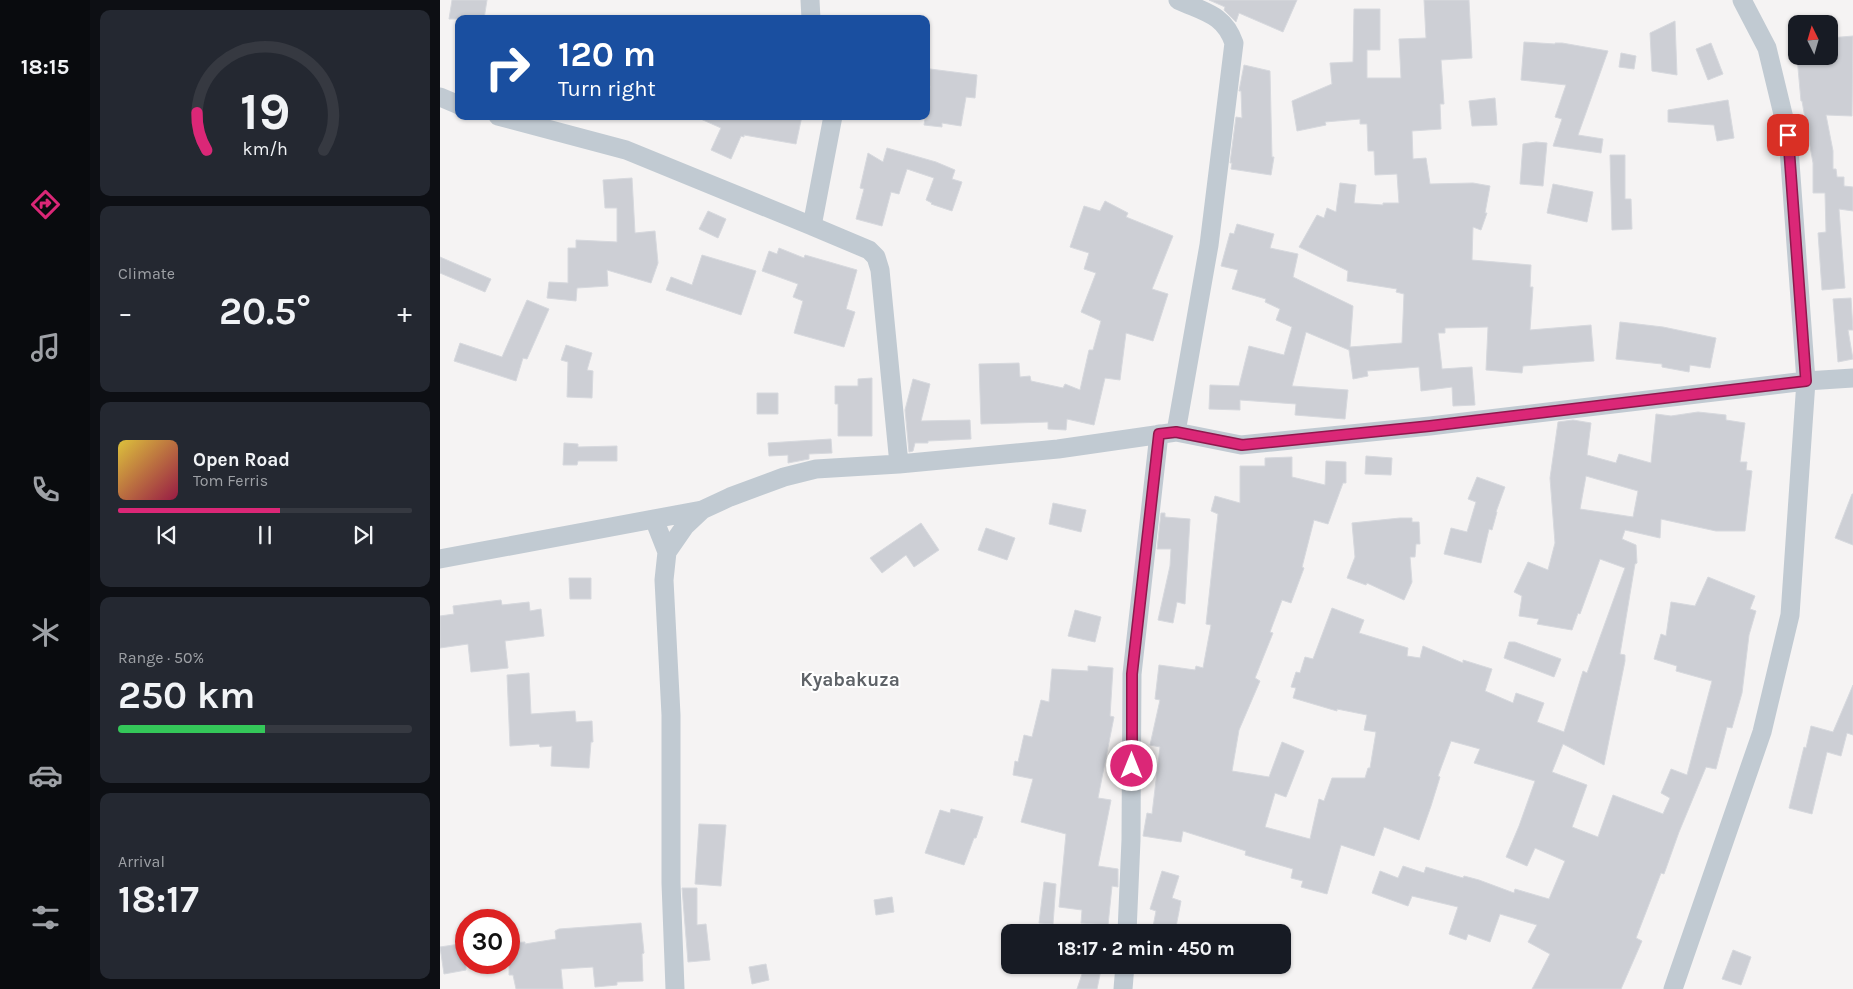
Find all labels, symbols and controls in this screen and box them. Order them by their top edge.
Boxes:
north arrow [1788,15,1838,65]
map controls [1788,15,1838,65]
text: 120 m [558,34,656,75]
icon: right [475,35,540,100]
text: 18:15 [21,54,69,80]
text: Turn right [558,76,656,102]
text: 19 [240,81,290,142]
pin [1767,114,1809,156]
icon: arrive [1774,121,1802,149]
text: km/h [242,139,288,160]
icon: directions [28,187,63,222]
text: Climate [118,264,175,283]
text: 20.5° [219,289,311,334]
text: − [118,296,133,329]
text: + [397,296,412,329]
icon: music [28,330,63,365]
text: Open Road [193,449,290,471]
text: Tom Ferris [193,471,268,490]
icon: phone [28,472,63,507]
icon: previous [153,521,181,549]
icon: pause [251,521,279,549]
icon: next [349,521,377,549]
icon: climate [28,615,63,650]
text: Range · 50% [118,648,204,667]
district label: Kyabakuza [800,669,900,691]
text: 250 km [118,673,255,718]
position arrow [1105,739,1157,791]
icon: car [28,758,63,793]
text: Arrival [118,852,165,871]
text: 18:17 [118,877,199,922]
icon: filters [28,900,63,935]
speed limit sign: 30 [455,909,520,974]
text: 18:17 · 2 min · 450 m [1057,938,1235,960]

